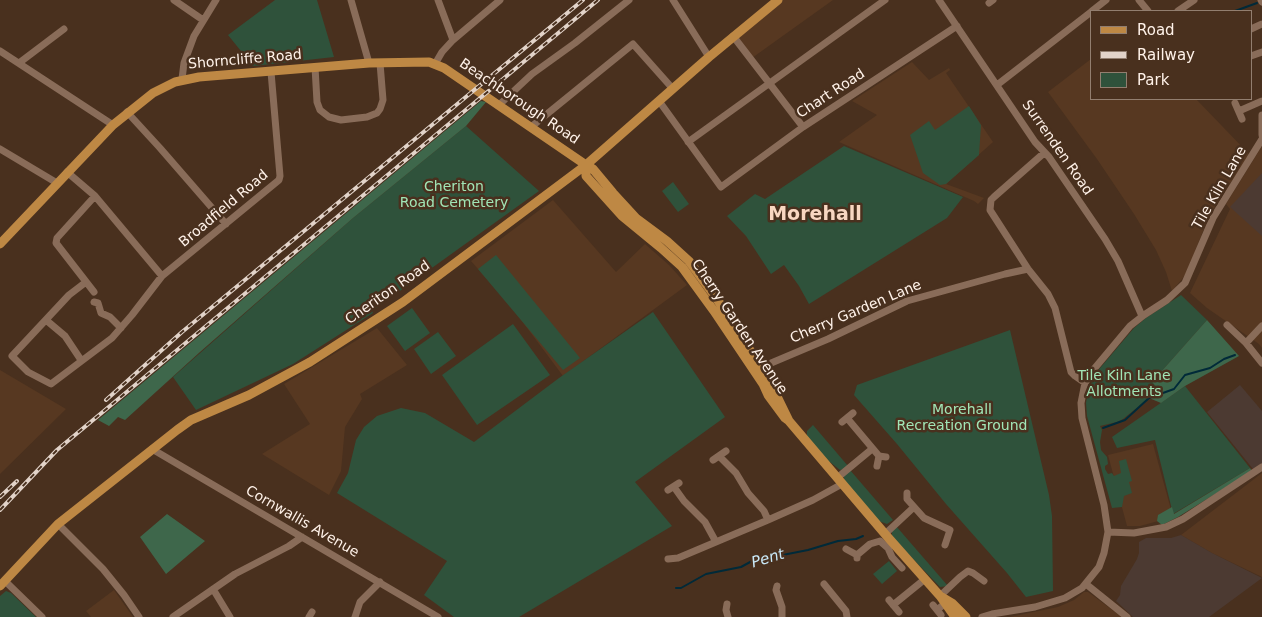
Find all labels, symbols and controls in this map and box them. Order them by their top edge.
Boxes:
legend [1090,10,1252,100]
text: Road [1137,21,1175,39]
text: Railway [1137,46,1195,64]
street label: Shorncliffe Road [187,47,303,73]
street label: Beachborough Road [456,56,582,148]
street label: Chart Road [794,66,868,122]
text: Park [1137,71,1169,89]
street label: Surrenden Road [1018,97,1096,199]
street label: Tile Kiln Lane [1189,143,1251,233]
street label: Broadfield Road [176,167,272,251]
park label: Cheriton Road Cemetery [400,179,508,212]
district label: Morehall [768,204,862,226]
street label: Cherry Garden Avenue [688,256,790,398]
street label: Cheriton Road [342,258,434,328]
street label: Cherry Garden Lane [788,277,924,347]
park label: Tile Kiln Lane Allotments [1077,368,1171,401]
park label: Morehall Recreation Ground [897,402,1027,434]
street label: Cornwallis Avenue [242,483,362,561]
water label: Pent [749,546,787,572]

